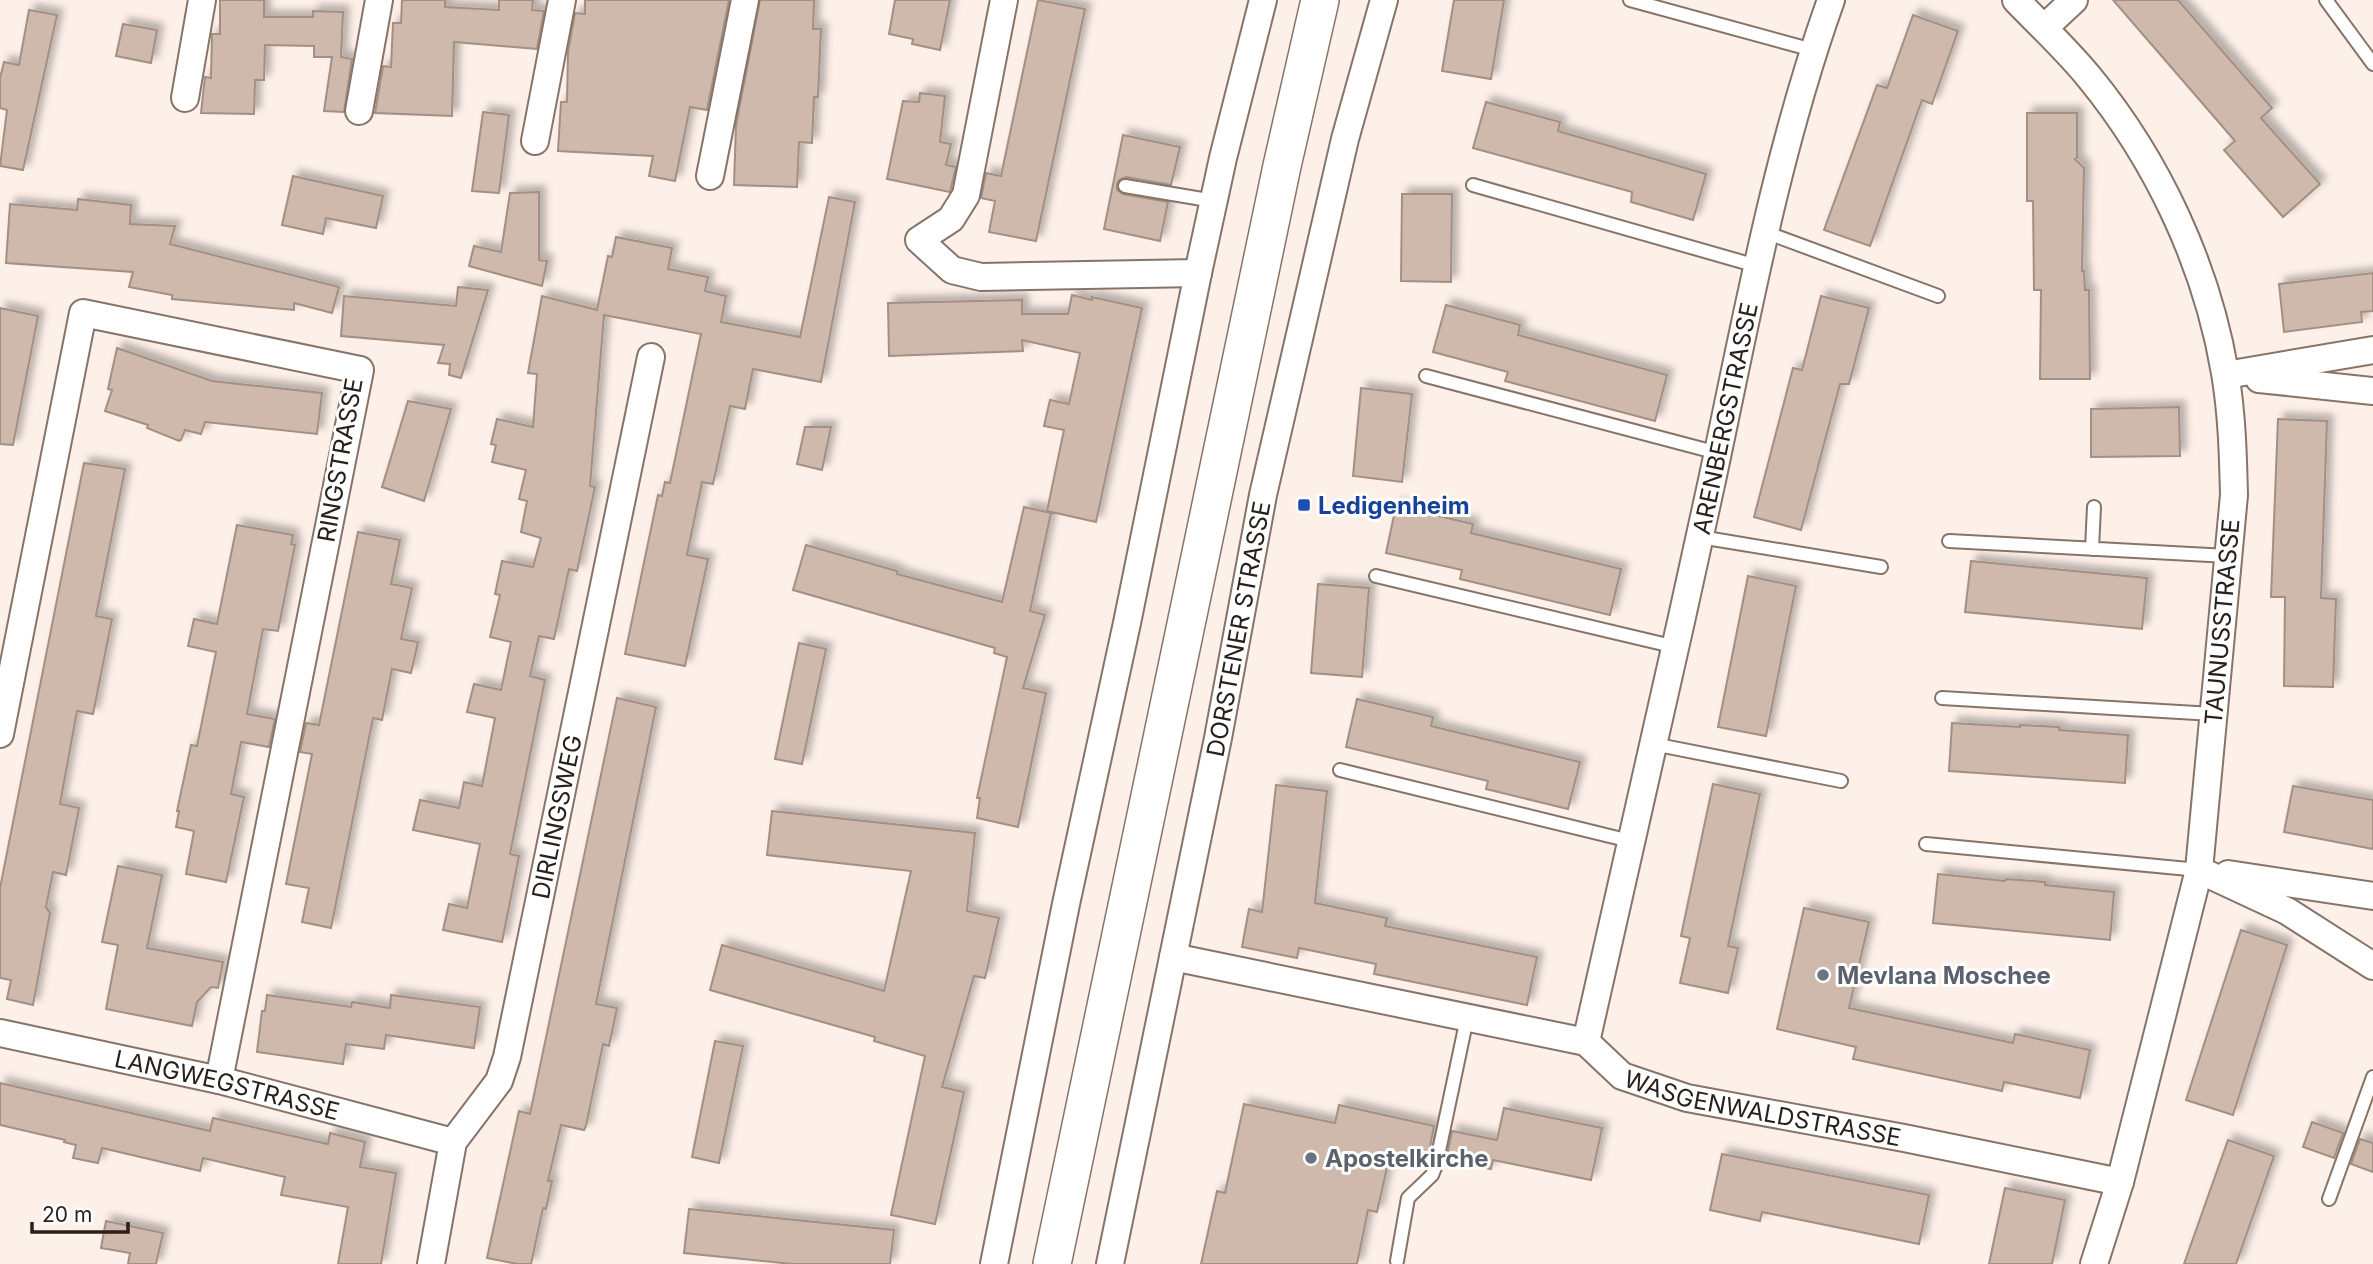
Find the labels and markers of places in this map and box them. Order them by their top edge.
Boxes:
place label: Ledigenheim [1318,491,1470,520]
marker: Ledigenheim [1296,497,1312,513]
place label: Mevlana Moschee [1837,961,2051,990]
marker: Mevlana Moschee [1815,967,1831,983]
place label: Apostelkirche [1325,1144,1489,1173]
marker: Apostelkirche [1303,1150,1319,1166]

